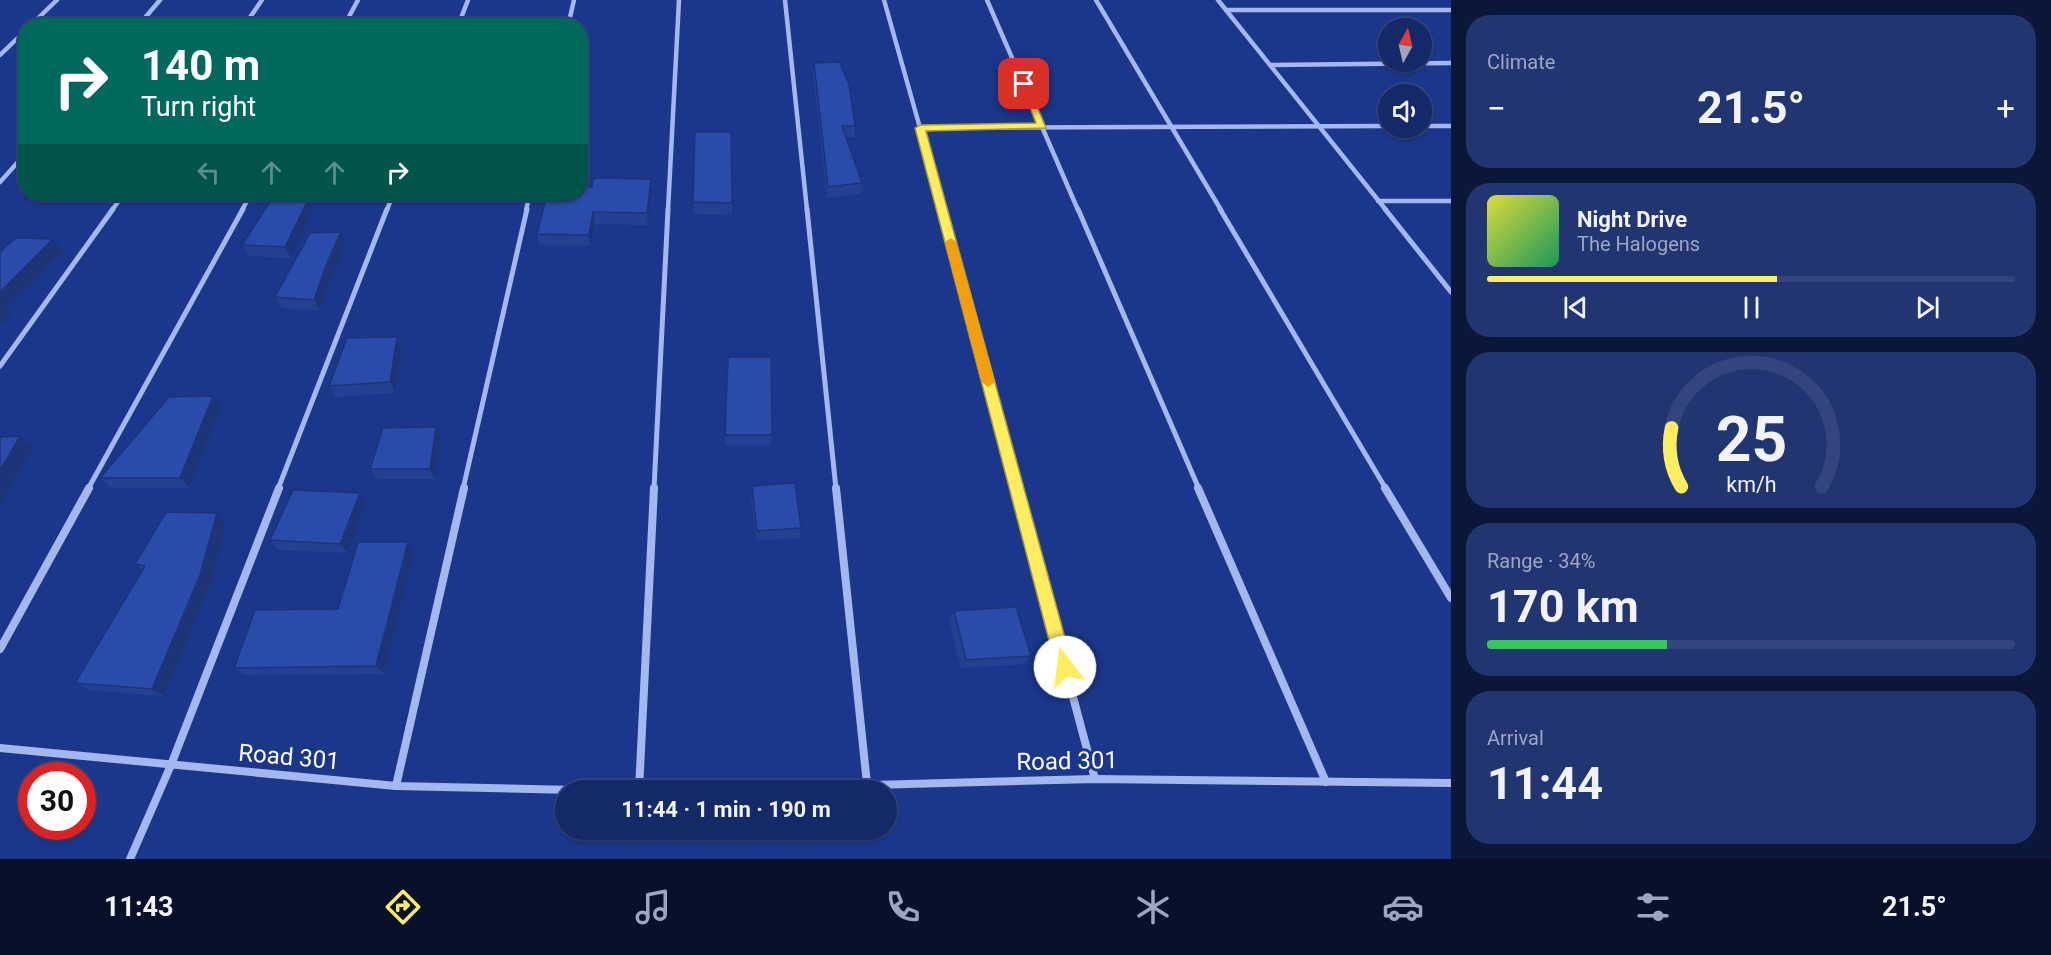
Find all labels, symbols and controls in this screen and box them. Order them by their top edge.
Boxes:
north arrow [1378,18,1432,72]
map controls [1378,18,1432,138]
text: 140 m [141,41,260,90]
icon: right [42,42,120,120]
text: Climate [1487,50,1555,74]
pin [998,58,1049,109]
icon: arrive [1007,67,1040,100]
text: 21.5° [1697,81,1805,134]
button: sound [1378,84,1432,138]
text: − [1487,89,1506,128]
text: + [1996,89,2015,128]
text: Turn right [141,91,256,123]
icon: left [192,156,225,189]
icon: ahead [255,156,288,189]
icon: ahead [318,156,351,189]
icon: right [381,156,414,189]
text: Night Drive [1577,207,1687,232]
text: The Halogens [1577,232,1700,256]
icon: previous [1559,291,1592,324]
icon: pause [1735,291,1768,324]
icon: next [1911,291,1944,324]
text: 25 [1715,403,1787,476]
text: km/h [1726,472,1776,497]
text: Range · 34% [1487,549,1595,573]
text: 170 km [1487,580,1639,633]
position arrow [1033,635,1097,699]
text: Arrival [1487,726,1544,750]
street label: Road 301 [237,739,341,775]
street label: Road 301 [1016,746,1118,776]
text: 11:44 [1487,757,1603,810]
speed limit sign: 30 [18,762,96,840]
text: 11:44 · 1 min · 190 m [621,797,831,822]
icon: directions [382,886,424,928]
icon: music [632,886,674,928]
icon: phone [882,886,924,928]
icon: climate [1132,886,1174,928]
icon: car [1382,886,1424,928]
icon: filters [1632,886,1674,928]
text: 11:43 [104,891,174,923]
text: 21.5° [1882,891,1947,923]

